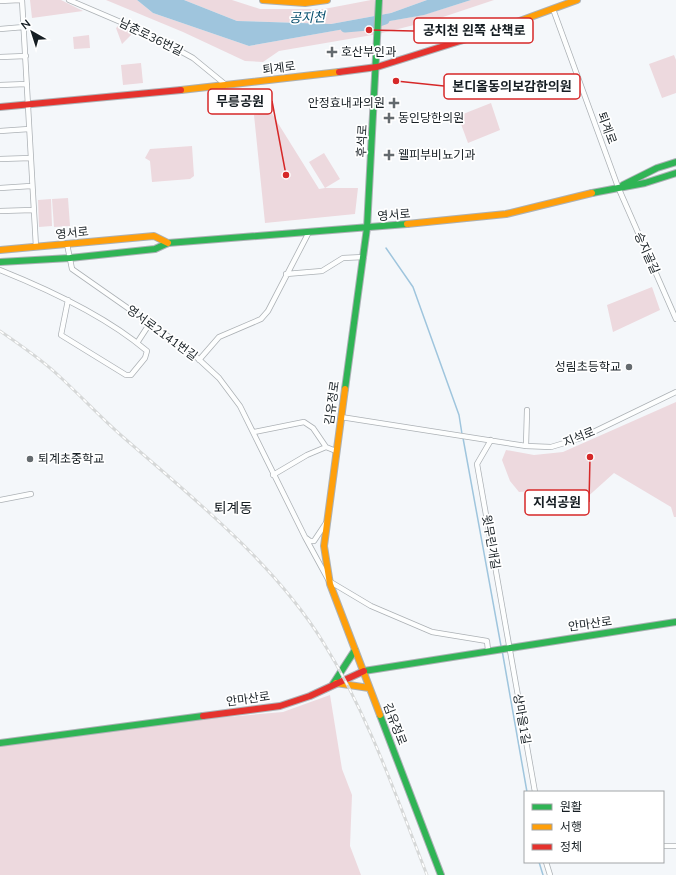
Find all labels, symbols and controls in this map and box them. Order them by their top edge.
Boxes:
water label: 공지천 [289,8,326,28]
north arrow [12,12,52,52]
street label: 남춘로36번길 [116,15,186,59]
text: N [18,16,34,33]
callout: 공치천 왼쪽 산책로 [414,18,533,43]
text: 공치천 왼쪽 산책로 [423,22,525,40]
place label: 호산부인과 [341,44,396,60]
marker: 호산부인과 [326,46,338,58]
street label: 퇴계로 [262,58,296,78]
callout: 본디올동의보감한의원 [444,74,580,99]
text: 본디올동의보감한의원 [452,78,572,96]
callout: 무릉공원 [208,89,272,114]
text: 무릉공원 [216,93,264,111]
place label: 안정효내과의원 [308,95,385,111]
marker: 안정효내과의원 [388,97,400,109]
place label: 동인당한의원 [398,110,464,126]
street label: 퇴계로 [594,110,620,146]
marker: 동인당한의원 [383,112,395,124]
street label: 후석로 [353,124,371,158]
place label: 웰피부비뇨기과 [398,147,475,163]
marker: 웰피부비뇨기과 [383,149,395,161]
street label: 영서로 [377,206,411,224]
street label: 영서로 [55,223,89,243]
street label: 승지골길 [631,230,663,276]
street label: 영서로2141번길 [123,302,201,364]
place label: 성림초등학교 [555,359,621,375]
marker: 성림초등학교 [624,362,634,372]
street label: 김유정로 [321,380,343,426]
street label: 지석로 [561,423,597,451]
place label: 퇴계초중학교 [38,451,104,467]
marker: 퇴계초중학교 [25,454,35,464]
callout: 지석공원 [525,490,589,515]
text: 지석공원 [533,494,581,512]
district label: 퇴계동 [214,499,252,518]
street label: 윗무린개길 [478,513,504,571]
street label: 안마산로 [567,613,613,635]
street label: 안마산로 [225,688,271,710]
street label: 상마을1길 [510,692,534,746]
street label: 김유정로 [380,701,410,747]
legend [524,791,664,863]
text: 원활 [560,799,582,815]
text: 서행 [560,819,582,835]
text: 정체 [560,839,582,855]

